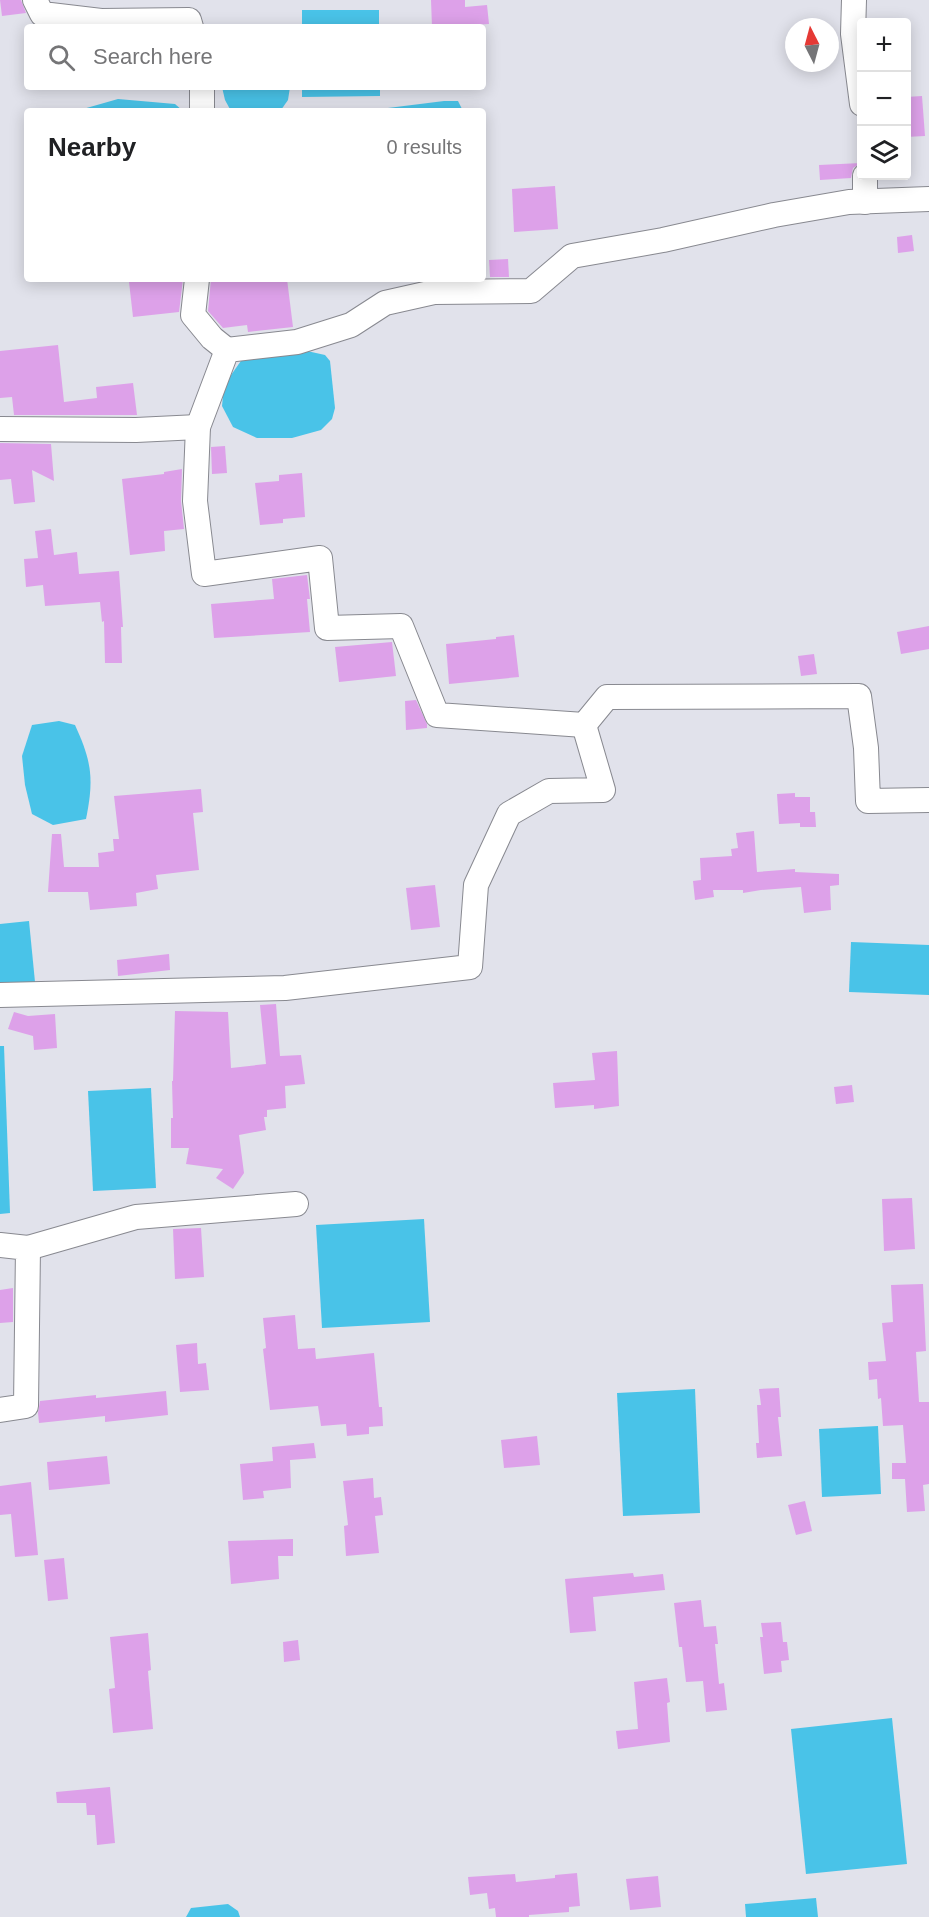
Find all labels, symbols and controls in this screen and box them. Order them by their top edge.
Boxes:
north arrow [785,18,839,72]
map controls [857,18,911,180]
button: + [857,18,911,72]
search box [24,24,486,90]
icon: search [45,41,78,74]
text: Search here [93,44,213,69]
button: − [857,72,911,126]
button: layers [857,126,911,180]
text: Nearby [48,132,136,162]
text: 0 results [386,136,462,158]

